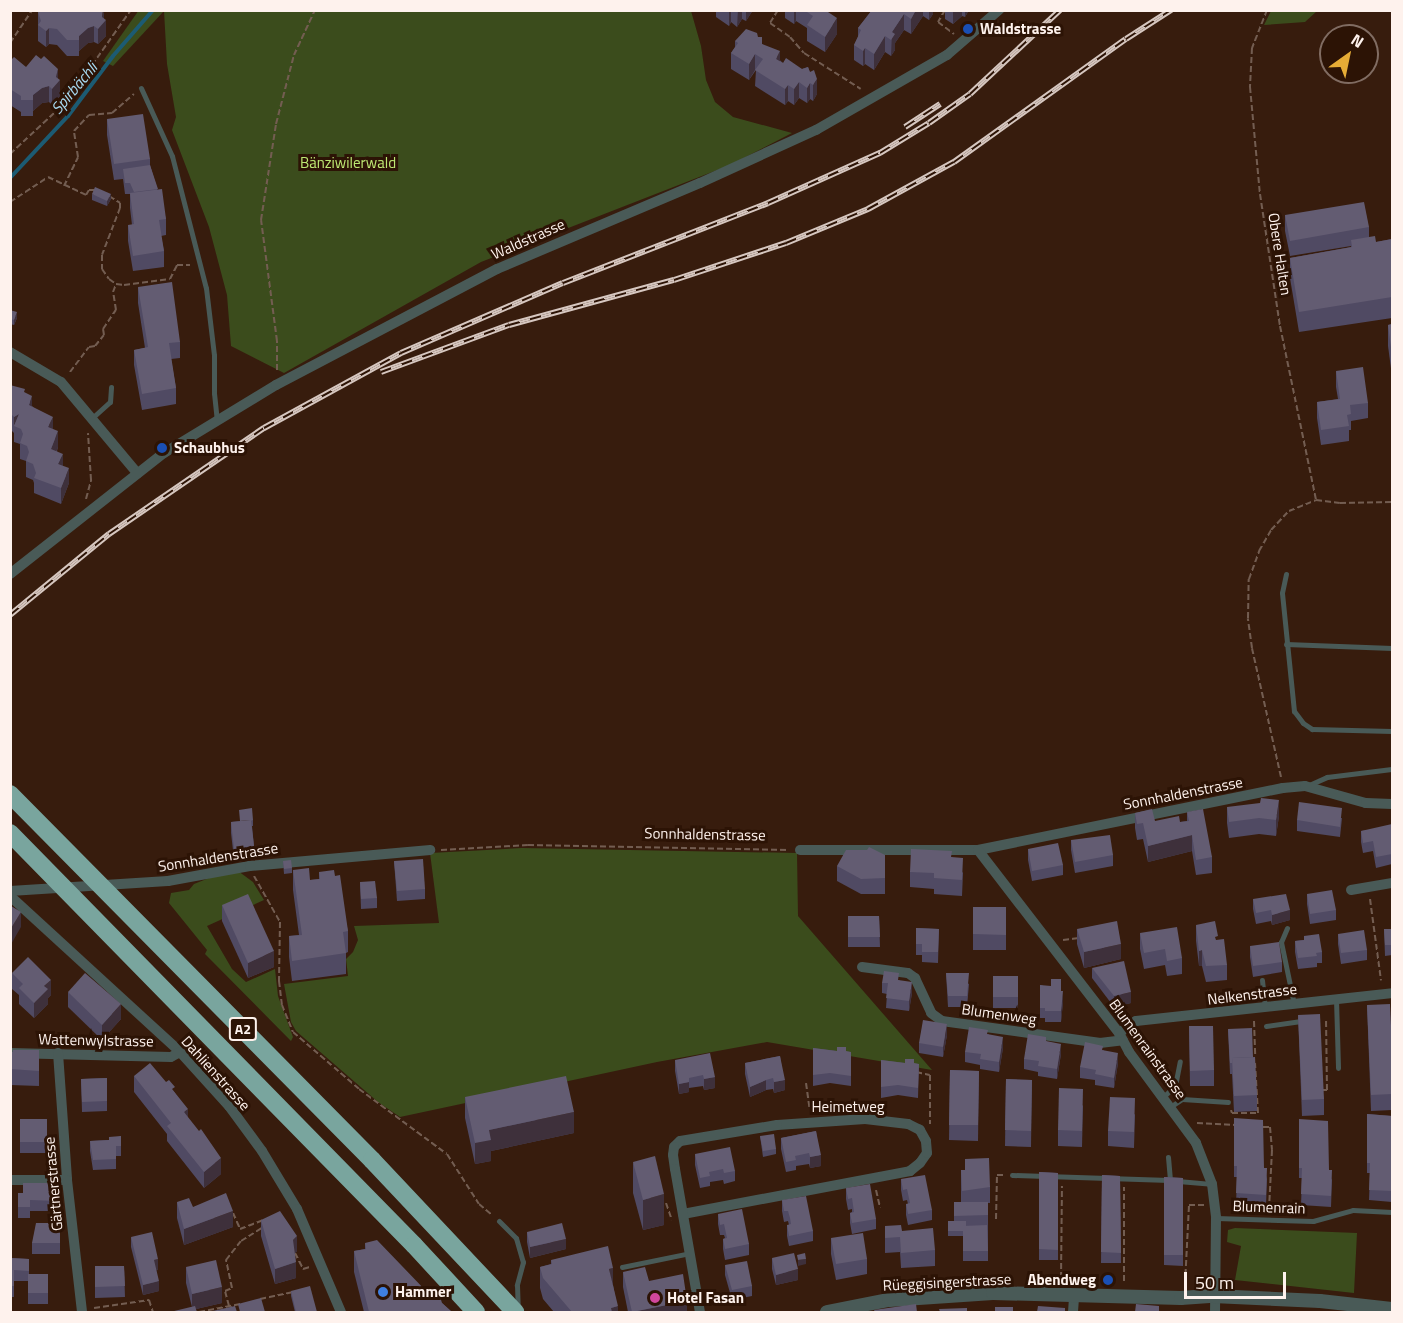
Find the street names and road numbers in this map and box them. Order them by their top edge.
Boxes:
street label: Obere Halten [1265,211,1295,297]
street label: Waldstrasse [489,215,567,263]
street label: Sonnhaldenstrasse [1122,773,1244,813]
street label: Sonnhaldenstrasse [644,824,766,844]
street label: Sonnhaldenstrasse [157,839,279,875]
street label: Nelkenstrasse [1206,980,1298,1008]
street label: Blumenrainstrasse [1106,995,1190,1103]
street label: Blumenweg [960,1000,1038,1028]
road number: A2 [228,1018,258,1040]
street label: Wattenwylstrasse [38,1030,154,1050]
street label: Dahlienstrasse [178,1032,254,1114]
street label: Heimetweg [812,1098,884,1116]
street label: Gärtnerstrasse [40,1136,66,1232]
street label: Blumenrain [1232,1197,1306,1217]
street label: Rüeggisingerstrasse [882,1270,1012,1294]

